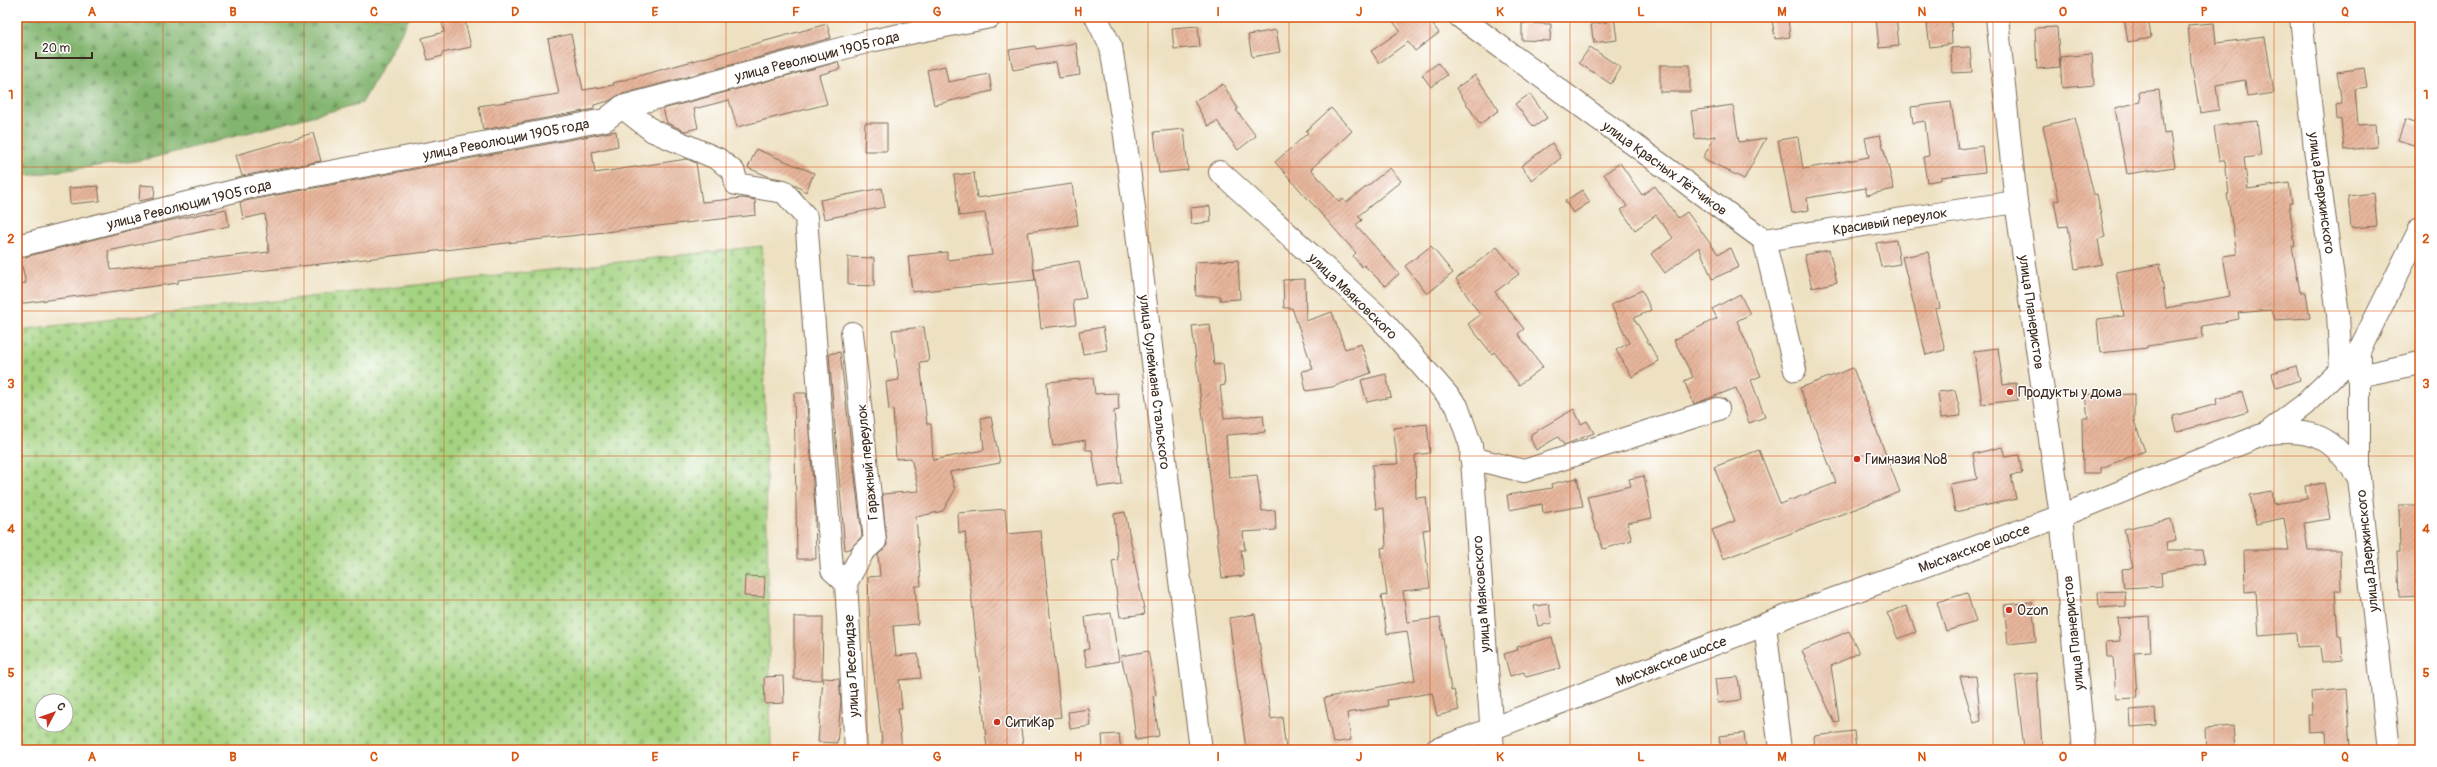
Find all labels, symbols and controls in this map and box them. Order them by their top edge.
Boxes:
text: A [88,4,97,20]
text: B [229,4,237,20]
text: C [370,4,378,20]
text: D [511,4,519,20]
text: E [652,4,659,20]
text: F [792,4,800,20]
text: G [933,4,942,20]
text: H [1074,4,1082,20]
text: I [1216,4,1220,20]
text: J [1356,4,1362,20]
text: K [1496,4,1504,20]
text: L [1637,4,1645,20]
text: M [1777,4,1787,20]
text: N [1918,4,1927,20]
text: O [2059,4,2068,20]
text: P [2200,4,2208,20]
text: Q [2341,4,2349,20]
street label: улица Революции 1905 года [732,28,901,85]
scale bar [36,34,92,60]
text: 20 m [42,41,71,56]
text: 1 [8,87,14,103]
text: 1 [2423,87,2429,103]
street label: улица Революции 1905 года [421,115,591,164]
street label: улица Красных Лётчиков [1598,117,1731,219]
street label: улица Дзержинского [2304,130,2339,256]
street label: улица Революции 1905 года [104,176,273,233]
street label: Красивый переулок [1832,204,1949,239]
text: 2 [7,231,15,247]
text: 2 [2422,231,2430,247]
street label: улица Маяковского [1304,249,1401,343]
street label: улица Планеристов [2015,253,2048,370]
street label: улица Сулеймана Стальского [1135,293,1174,471]
text: 3 [7,376,15,392]
text: 3 [2422,376,2430,392]
place label: Продукты у дома [2018,384,2122,401]
marker: Продукты у дома [2005,387,2015,397]
street label: Гаражный переулок [853,403,882,521]
place label: Гимназия №8 [1865,451,1947,468]
marker: Гимназия №8 [1852,454,1862,464]
street label: улица Дзержинского [2353,488,2382,614]
street label: Мысхакское шоссе [1916,520,2032,577]
text: 4 [7,521,15,537]
text: 4 [2422,521,2430,537]
street label: улица Маяковского [1469,535,1494,654]
street label: улица Планеристов [2059,575,2088,692]
place label: Ozon [2017,602,2049,619]
marker: Ozon [2004,605,2014,615]
street label: улица Леселидзе [840,614,863,719]
street label: Мысхакское шоссе [1613,632,1729,690]
text: 5 [7,665,15,681]
text: 5 [2422,665,2430,681]
north arrow [34,693,74,733]
text: С [54,700,68,714]
place label: СитиКар [1005,714,1055,731]
marker: СитиКар [992,717,1002,727]
text: A [88,749,97,765]
text: B [229,749,237,765]
text: C [370,749,378,765]
text: D [511,749,519,765]
text: E [652,749,659,765]
text: F [792,749,800,765]
text: G [933,749,942,765]
text: H [1074,749,1082,765]
text: I [1216,749,1220,765]
text: J [1356,749,1362,765]
text: K [1496,749,1504,765]
text: L [1637,749,1645,765]
text: M [1777,749,1787,765]
text: N [1918,749,1927,765]
text: O [2059,749,2068,765]
text: P [2200,749,2208,765]
text: Q [2341,749,2349,765]

